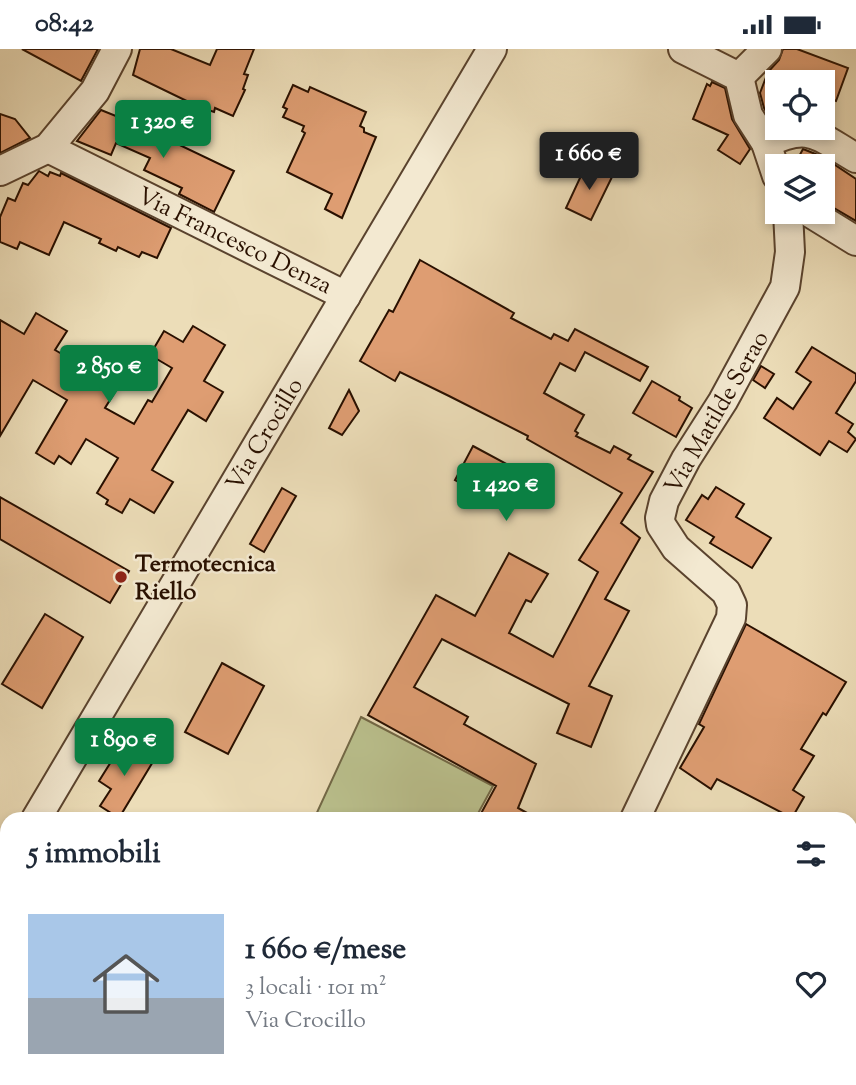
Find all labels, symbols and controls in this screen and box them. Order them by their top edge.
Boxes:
text: 08:42 [35,6,94,43]
map controls [765,70,835,224]
button: locate [765,70,835,140]
pin: 1 320 € [98,101,228,160]
text: 1 320 € [131,106,195,139]
pin: 1 660 € [524,132,654,192]
text: 1 660 € [556,138,622,171]
button: layers [765,154,835,224]
street label: Via Francesco Denza [131,180,337,304]
street label: Via Matilde Serao [657,325,778,501]
pin: 2 850 € [44,345,174,405]
text: 2 850 € [76,351,142,384]
street label: Via Crocillo [219,372,313,498]
pin: 1 420 € [441,463,571,523]
text: 1 420 € [473,469,539,502]
place label: Termotecnica Riello [135,548,277,610]
marker: Termotecnica Riello [113,569,129,585]
pin: 1 890 € [59,719,189,778]
text: 1 890 € [91,724,157,757]
text: 5 immobili [28,833,160,876]
icon: filters [792,835,830,873]
text: 1 660 €/mese [245,929,406,972]
icon: home [84,942,168,1026]
icon: heart [792,965,830,1003]
text: 3 locali · 101 m² [245,972,387,1005]
text: Via Crocillo [245,1005,366,1038]

